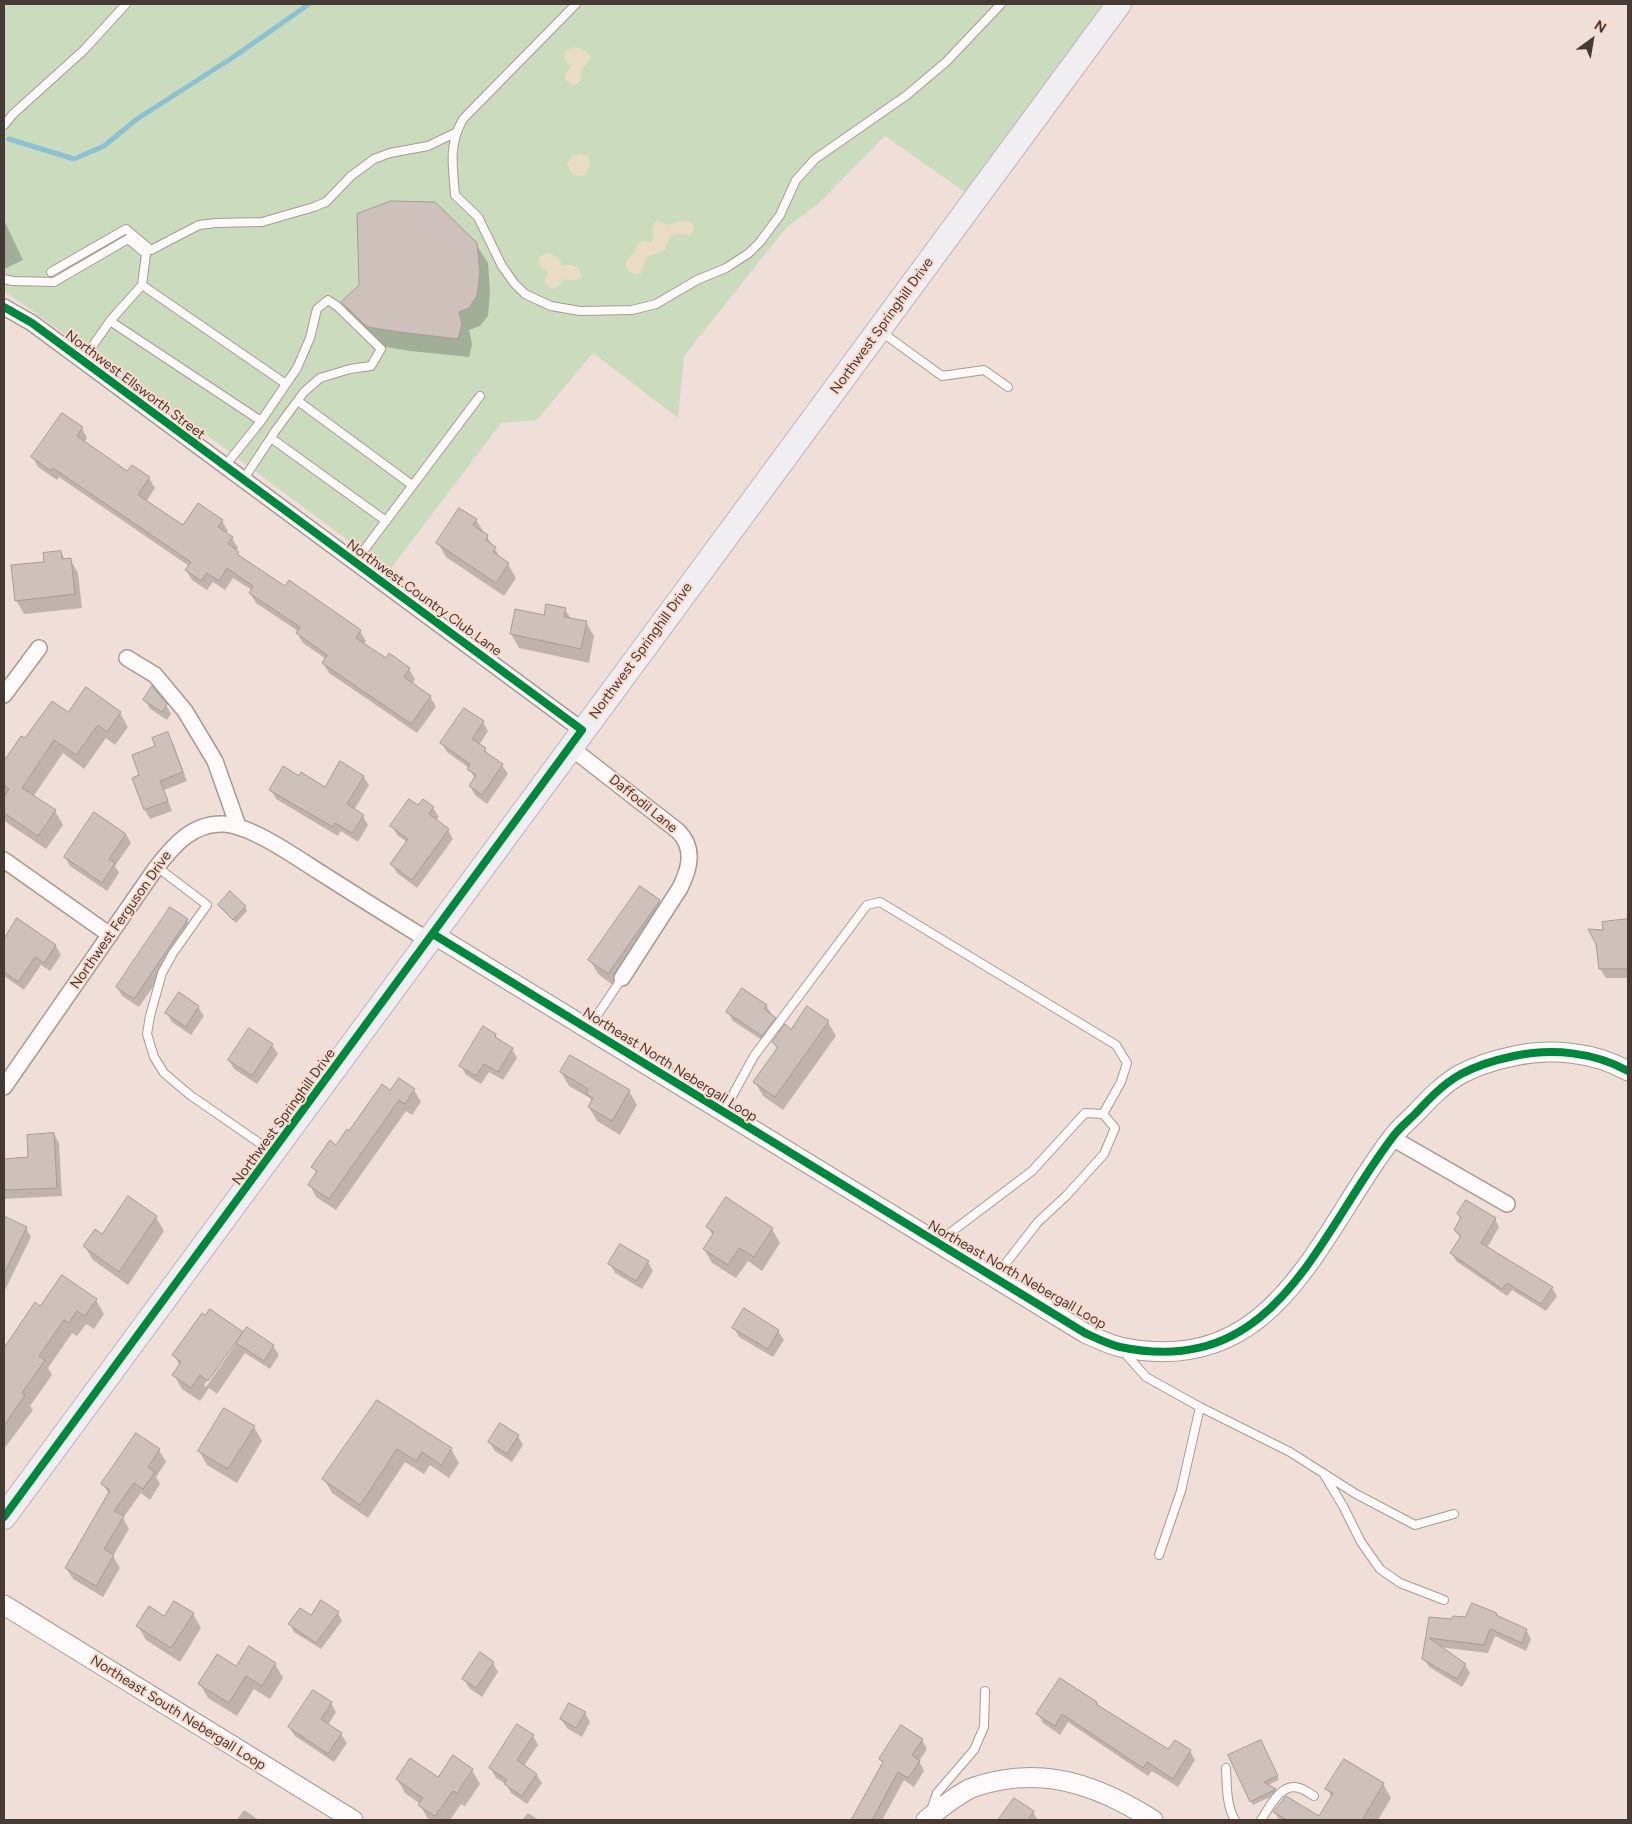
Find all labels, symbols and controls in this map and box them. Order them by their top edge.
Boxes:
north arrow [1567,15,1617,65]
text: N [1591,17,1609,37]
street label: Northwest Springhill Drive [827,255,937,397]
street label: Northwest Ellsworth Street [62,327,208,443]
street label: Northwest Country Club Lane [343,536,505,660]
street label: Northwest Springhill Drive [586,580,696,722]
street label: Daffodil Lane [605,771,681,837]
street label: Northwest Ferguson Drive [67,848,175,992]
street label: Northeast North Nebergall Loop [580,1004,760,1126]
street label: Northwest Springhill Drive [229,1046,339,1188]
street label: Northeast North Nebergall Loop [925,1217,1109,1333]
street label: Northeast South Nebergall Loop [87,1652,269,1774]

